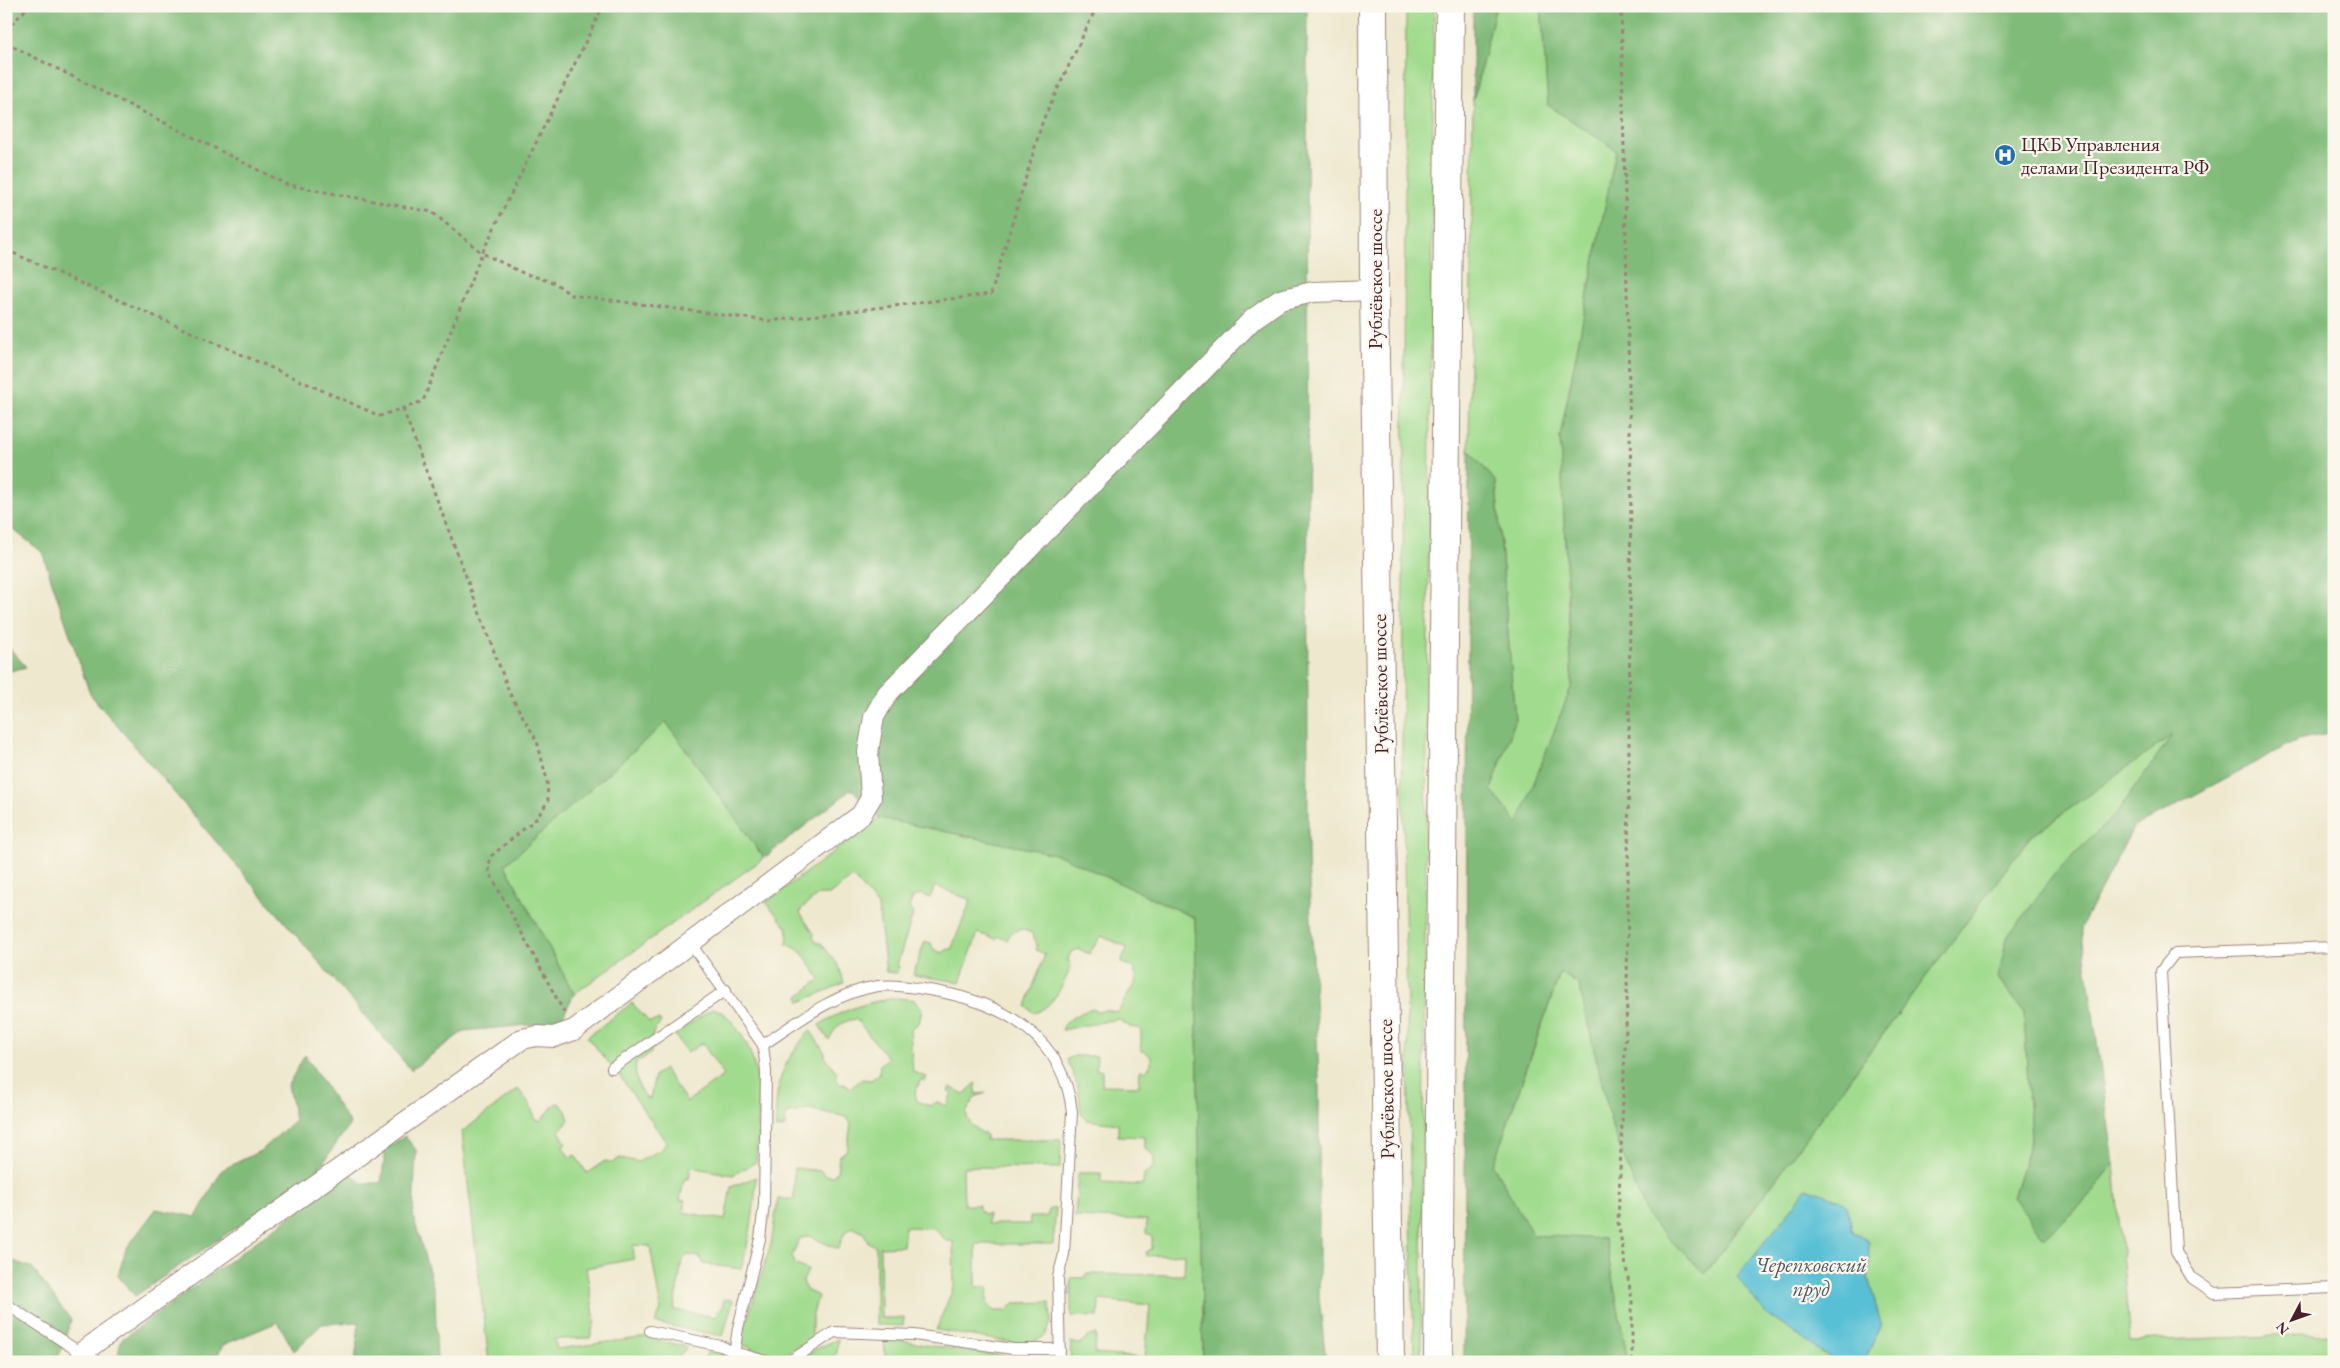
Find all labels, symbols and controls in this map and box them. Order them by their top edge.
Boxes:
place label: ЦКБ Управления делами Президента РФ [2021,131,2209,180]
hospital icon: ЦКБ Управления делами Президента РФ [1993,143,2017,167]
street label: Рублёвское шоссе [1362,209,1388,349]
street label: Рублёвское шоссе [1366,613,1394,754]
street label: Рублёвское шоссе [1372,1018,1400,1159]
water label: Черепковский пруд [1755,1251,1867,1302]
north arrow [2268,1296,2318,1346]
text: N [2271,1318,2293,1339]

